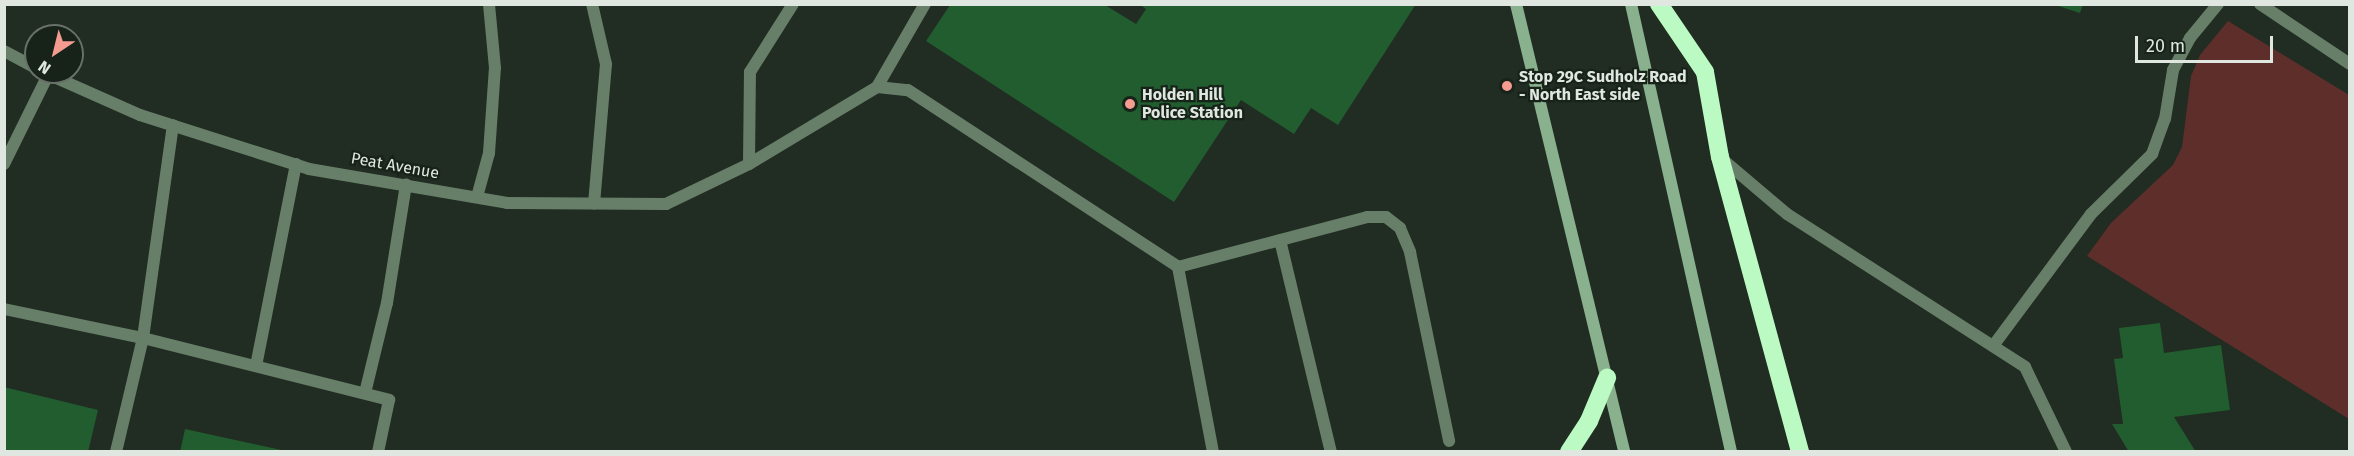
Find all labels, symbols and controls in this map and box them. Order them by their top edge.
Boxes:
north arrow [24,24,84,84]
scale bar [2138,24,2276,62]
text: 20 m [2146,35,2185,57]
text: N [35,57,54,78]
place label: Stop 29C Sudholz Road - North East side [1519,67,1687,105]
marker: Stop 29C Sudholz Road - North East side [1500,79,1514,93]
place label: Holden Hill Police Station [1142,85,1243,123]
marker: Holden Hill Police Station [1123,97,1137,111]
street label: Peat Avenue [349,149,441,183]

